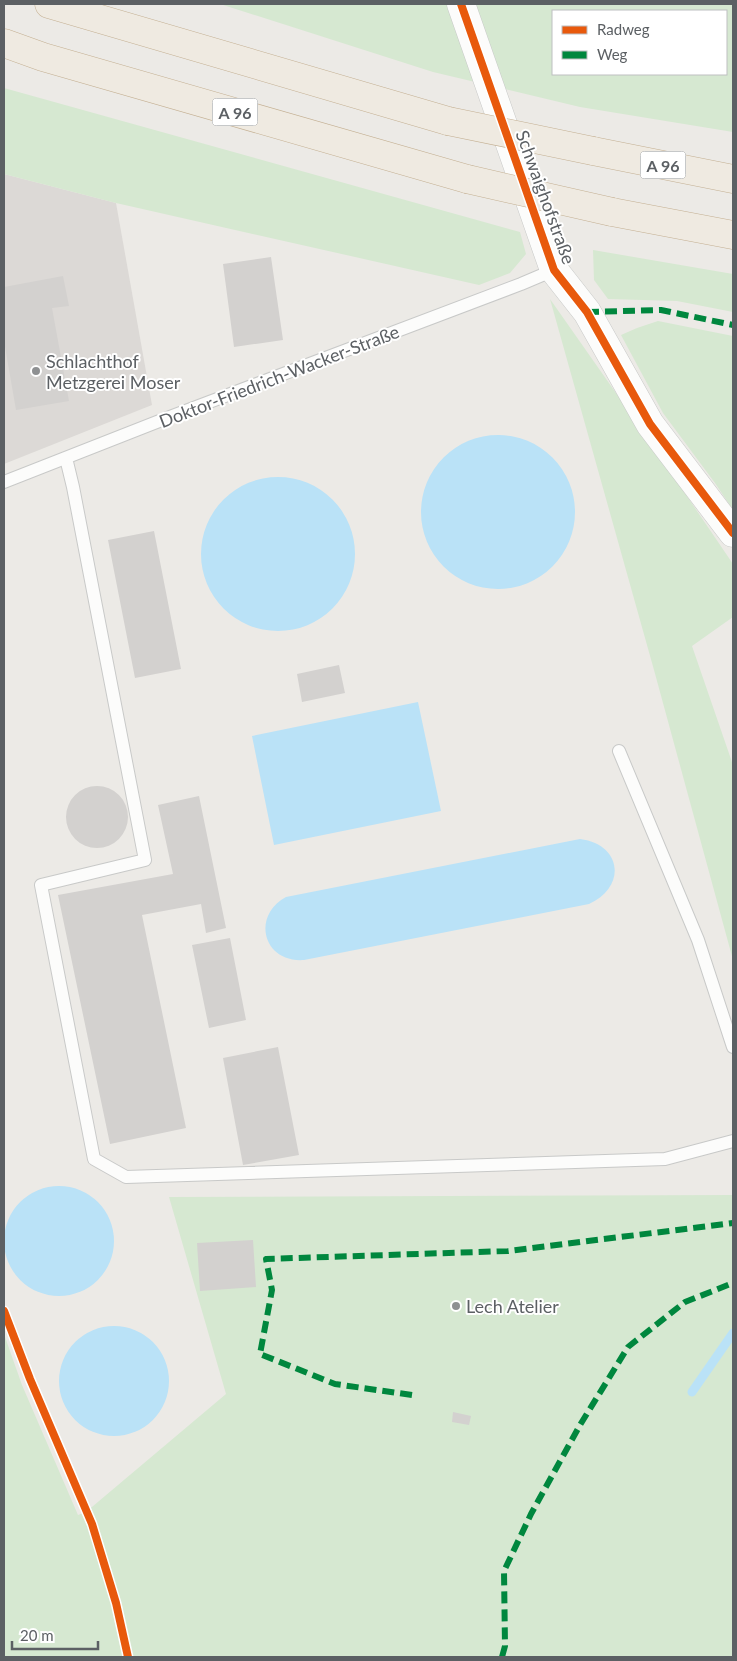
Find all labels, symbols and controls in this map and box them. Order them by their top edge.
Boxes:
legend [552,10,727,75]
text: Radweg [597,20,650,38]
text: Weg [597,45,628,63]
road number: A 96 [212,98,258,125]
street label: Schwaighofstraße [512,127,580,267]
road number: A 96 [640,152,686,178]
street label: Doktor-Friedrich-Wacker-Straße [156,320,402,432]
place label: Schlachthof Metzgerei Moser [46,350,181,393]
marker: Schlachthof Metzgerei Moser [30,365,42,377]
place label: Lech Atelier [466,1295,559,1317]
marker: Lech Atelier [450,1300,462,1312]
scale bar [12,1618,99,1650]
text: 20 m [20,1626,54,1644]

